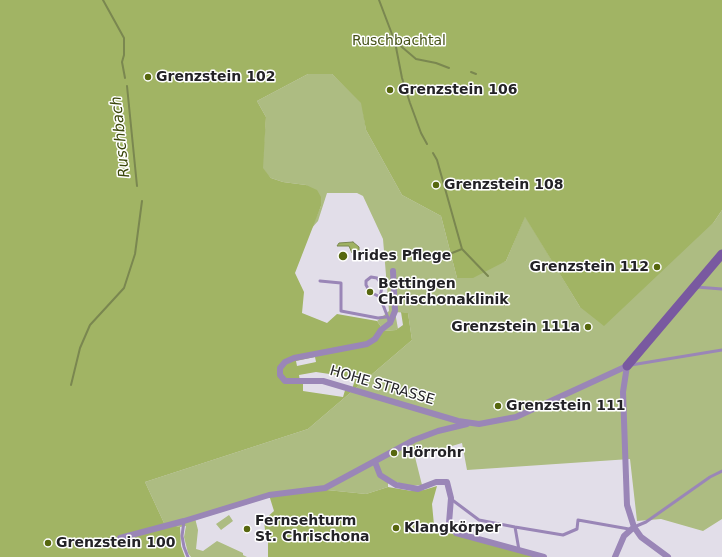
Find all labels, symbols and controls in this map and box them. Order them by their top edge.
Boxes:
park label: Ruschbachtal [352,33,446,49]
place label: Grenzstein 102 [156,69,275,85]
marker: Grenzstein 102 [143,72,153,82]
place label: Grenzstein 106 [398,82,517,98]
marker: Grenzstein 106 [385,85,395,95]
water label: Ruschbach [108,95,134,179]
place label: Grenzstein 108 [444,177,563,193]
marker: Grenzstein 108 [431,180,441,190]
place label: Irides Pflege [352,248,451,264]
marker: Irides Pflege [337,250,349,262]
place label: Grenzstein 112 [530,259,649,275]
marker: Grenzstein 112 [652,262,662,272]
place label: Bettingen Chrischonaklinik [378,276,509,308]
marker: Bettingen Chrischonaklinik [365,287,375,297]
place label: Grenzstein 111a [451,319,580,335]
marker: Grenzstein 111a [583,322,593,332]
street label: HOHE STRASSE [328,363,436,409]
place label: Grenzstein 111 [506,398,625,414]
marker: Grenzstein 111 [493,401,503,411]
place label: Hörrohr [402,445,464,461]
marker: Hörrohr [389,448,399,458]
place label: Fernsehturm St. Chrischona [255,513,370,546]
place label: Klangkörper [404,520,501,536]
marker: Klangkörper [391,523,401,533]
marker: Fernsehturm St. Chrischona [242,524,252,534]
place label: Grenzstein 100 [56,535,175,551]
marker: Grenzstein 100 [43,538,53,548]

